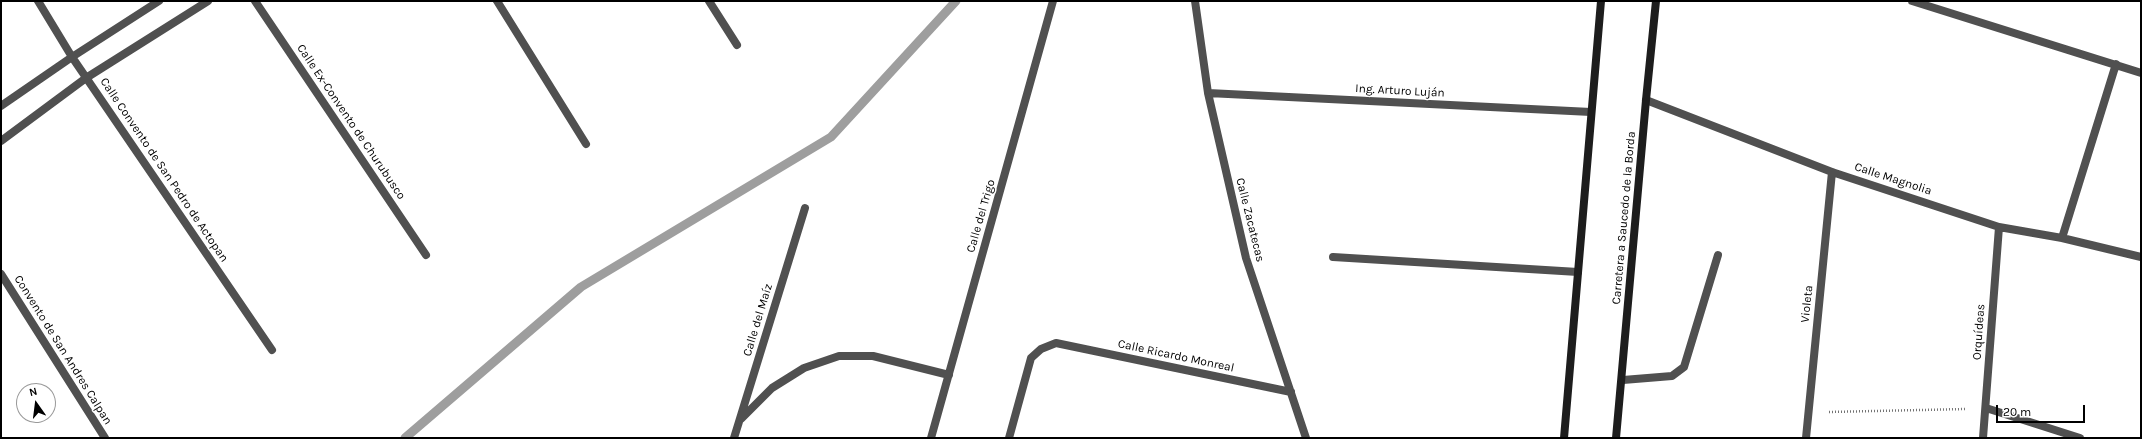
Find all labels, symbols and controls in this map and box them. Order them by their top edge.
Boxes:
street label: Calle Ex-Convento de Churubusco [294,42,408,202]
street label: Calle Convento de San Pedro de Actopan [97,75,231,265]
street label: Ing. Arturo Luján [1355,81,1445,101]
street label: Carretera a Saucedo de la Borda [1609,131,1639,305]
street label: Calle Magnolia [1852,160,1934,198]
street label: Calle Zacatecas [1233,177,1267,263]
street label: Calle del Trigo [964,178,998,254]
street label: Convento de San Andres Calpan [11,273,115,427]
street label: Calle del Maíz [740,282,776,358]
street label: Violeta [1798,285,1816,323]
street label: Orquídeas [1970,304,1988,360]
street label: Calle Ricardo Monreal [1116,337,1236,375]
north arrow [16,383,56,423]
text: N [28,385,39,399]
scale bar [1998,397,2087,423]
text: 20 m [2003,405,2031,419]

